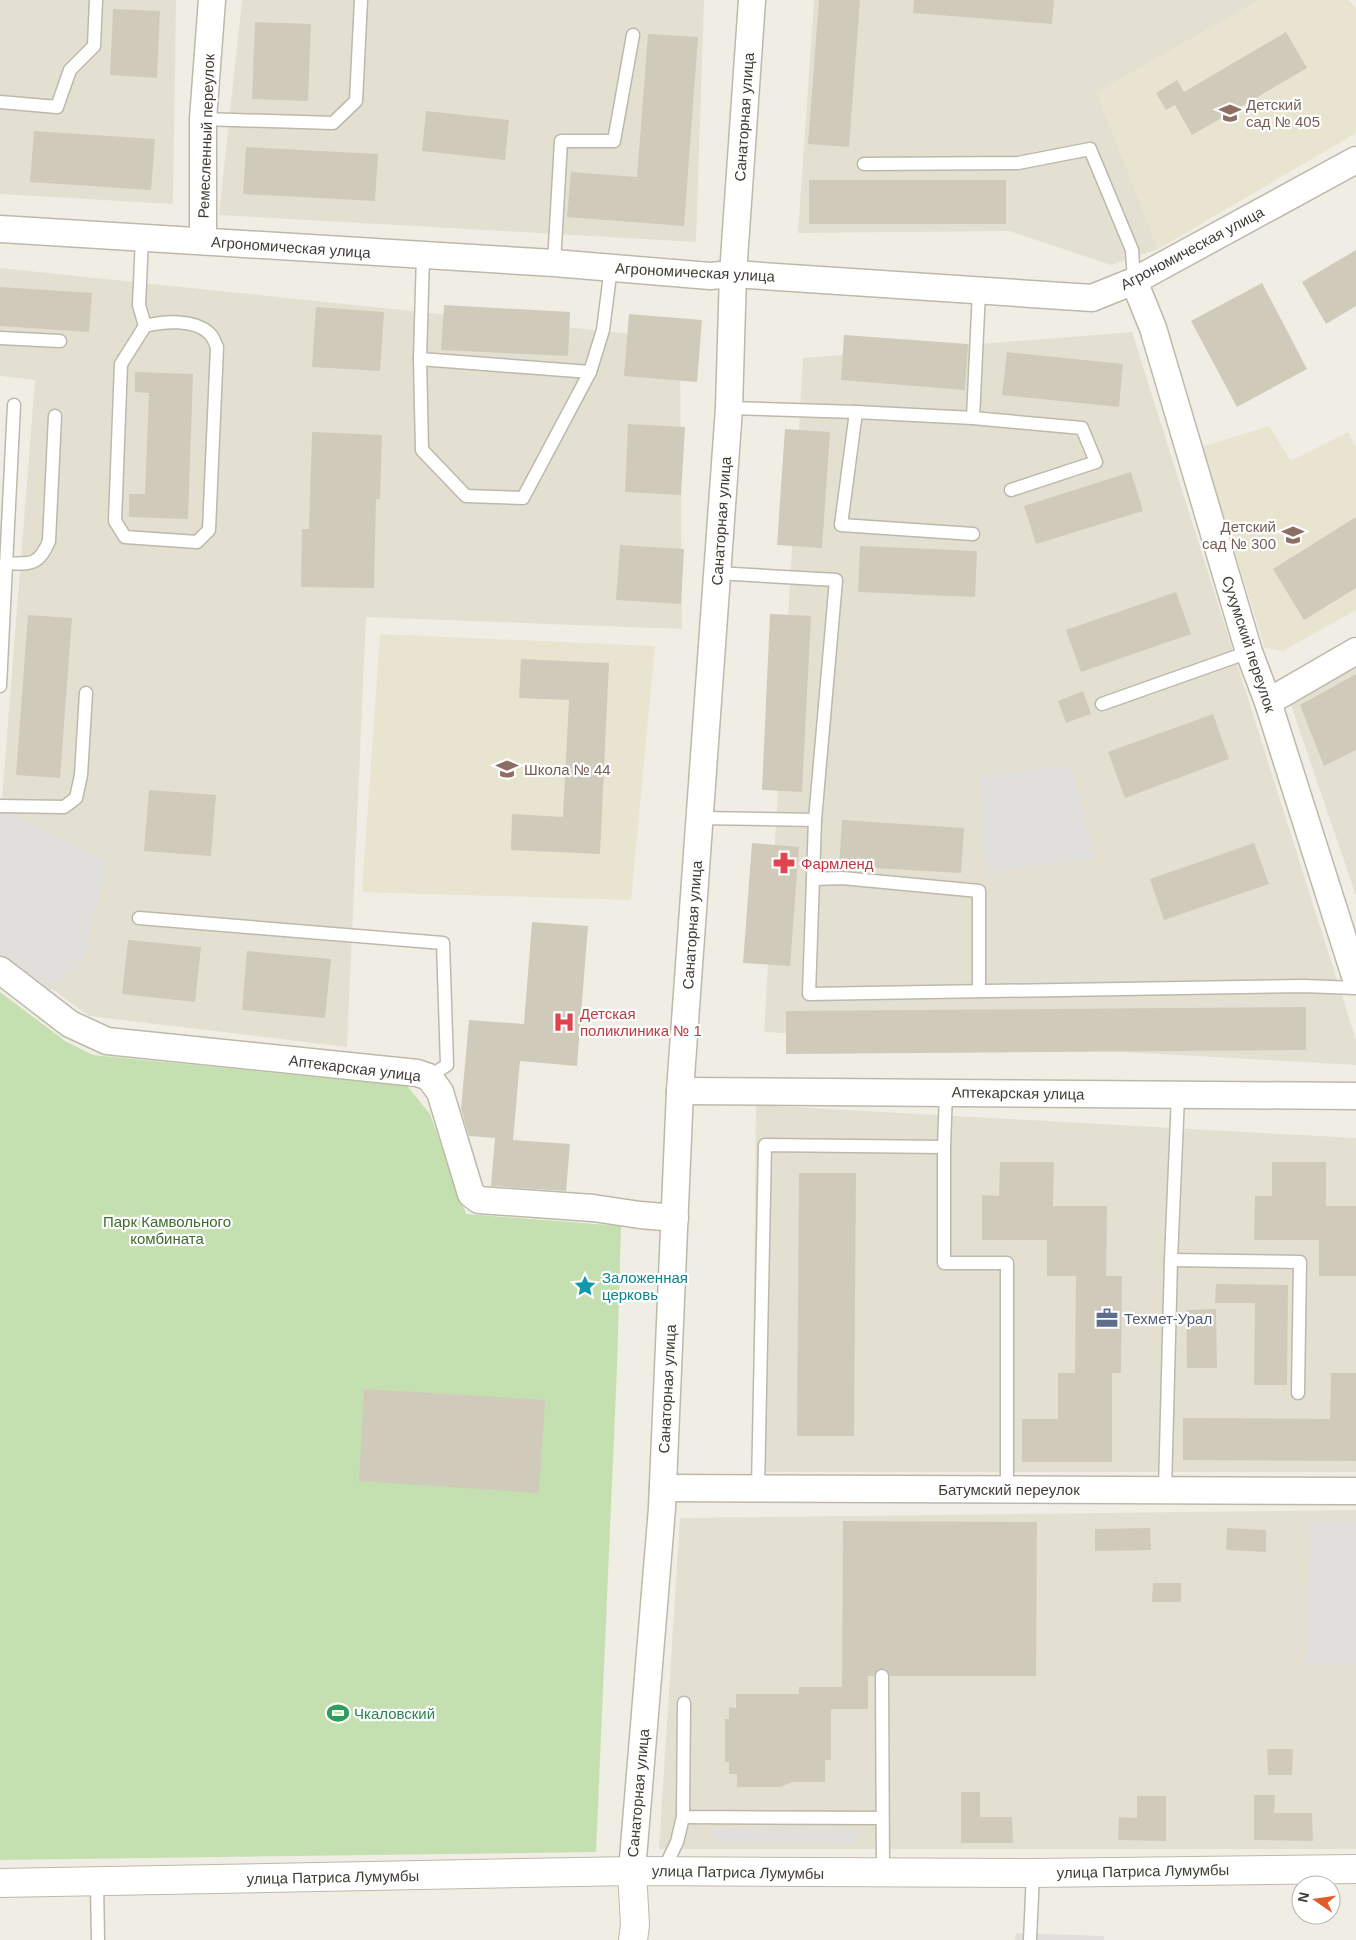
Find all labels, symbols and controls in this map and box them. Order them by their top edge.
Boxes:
street label: Санаторная улица [731,51,757,182]
street label: Ремесленный переулок [195,53,217,219]
place label: Детский сад № 405 [1246,96,1320,130]
school or university icon: Детский сад № 405 [1217,100,1243,126]
street label: Агрономическая улица [1117,203,1267,293]
street label: Агрономическая улица [211,233,372,261]
street label: Агрономическая улица [615,259,776,285]
street label: Санаторная улица [708,455,734,586]
place label: Детский сад № 300 [1202,518,1276,552]
school or university icon: Детский сад № 300 [1280,522,1306,548]
street label: Сухумский переулок [1219,574,1279,715]
school or university icon: Школа № 44 [494,756,520,782]
place label: Школа № 44 [524,761,611,778]
pharmacy icon: Фармленд [771,850,797,876]
place label: Фармленд [801,855,874,872]
street label: Санаторная улица [679,859,705,990]
place label: Детская поликлиника № 1 [580,1005,702,1039]
hospital icon: Детская поликлиника № 1 [551,1009,577,1035]
street label: Аптекарская улица [288,1051,423,1085]
street label: Аптекарская улица [951,1083,1085,1103]
park label: Парк Камвольного комбината [103,1213,231,1247]
place label: Заложенная церковь [602,1269,688,1303]
place icon: Заложенная церковь [572,1273,598,1299]
office icon: Техмет-Урал [1094,1305,1120,1331]
place label: Техмет-Урал [1124,1310,1212,1327]
street label: Санаторная улица [655,1323,679,1454]
street label: Батумский переулок [938,1481,1080,1498]
sports icon: Чкаловский [325,1700,351,1726]
place label: Чкаловский [354,1705,435,1722]
street label: Санаторная улица [624,1727,652,1858]
street label: улица Патриса Лумумбы [1057,1861,1229,1881]
street label: улица Патриса Лумумбы [652,1862,824,1882]
street label: улица Патриса Лумумбы [247,1867,419,1887]
north arrow [1291,1875,1341,1925]
text: N [1294,1890,1312,1904]

